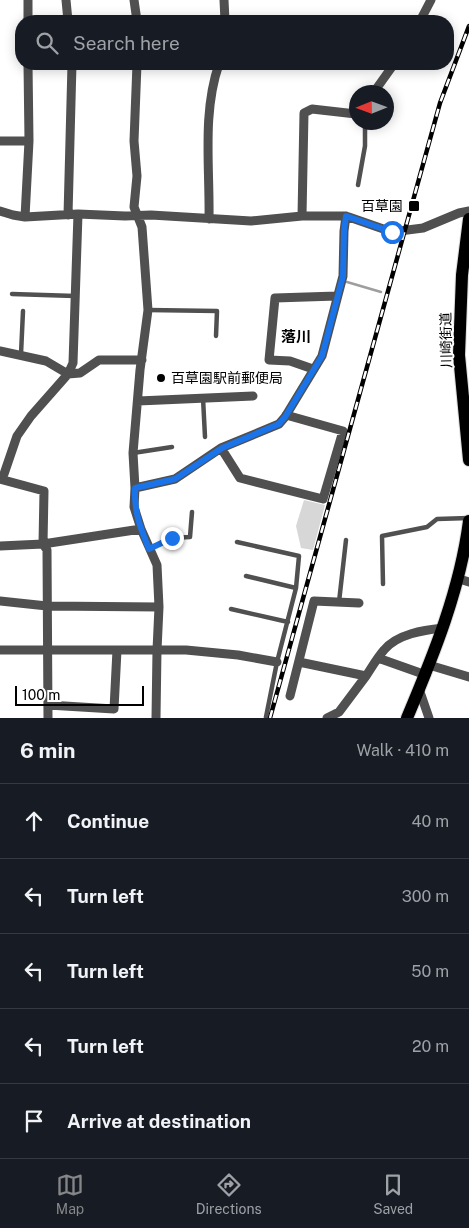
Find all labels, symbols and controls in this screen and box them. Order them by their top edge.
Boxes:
search box [15,15,454,70]
icon: search [33,29,61,57]
text: Search here [73,32,180,54]
north arrow [349,85,394,130]
place label: 百草園 [361,198,403,214]
marker: 百草園 [407,199,421,213]
route start [381,221,404,244]
street label: 川崎街道 [438,312,454,368]
district label: 落川 [281,328,311,345]
place label: 百草園駅前郵便局 [171,370,283,386]
marker: 百草園駅前郵便局 [155,372,167,384]
route end [161,527,184,550]
scale bar [15,683,144,706]
text: 100 m [22,687,60,703]
text: 6 min [20,738,76,763]
text: Walk · 410 m [356,741,449,760]
icon: ahead [20,807,48,835]
text: Continue [67,810,149,832]
text: 40 m [411,812,449,831]
icon: left [20,882,48,910]
text: Turn left [67,885,144,907]
text: 300 m [402,887,449,906]
icon: left [20,957,48,985]
text: Turn left [67,960,144,982]
text: 50 m [411,962,449,981]
icon: left [20,1032,48,1060]
text: Turn left [67,1035,144,1057]
text: 20 m [412,1037,449,1056]
icon: arrive [20,1107,48,1135]
text: Arrive at destination [67,1110,251,1132]
tab: Map [56,1171,84,1217]
tab: Directions [196,1171,262,1217]
tab: Saved [373,1171,413,1217]

